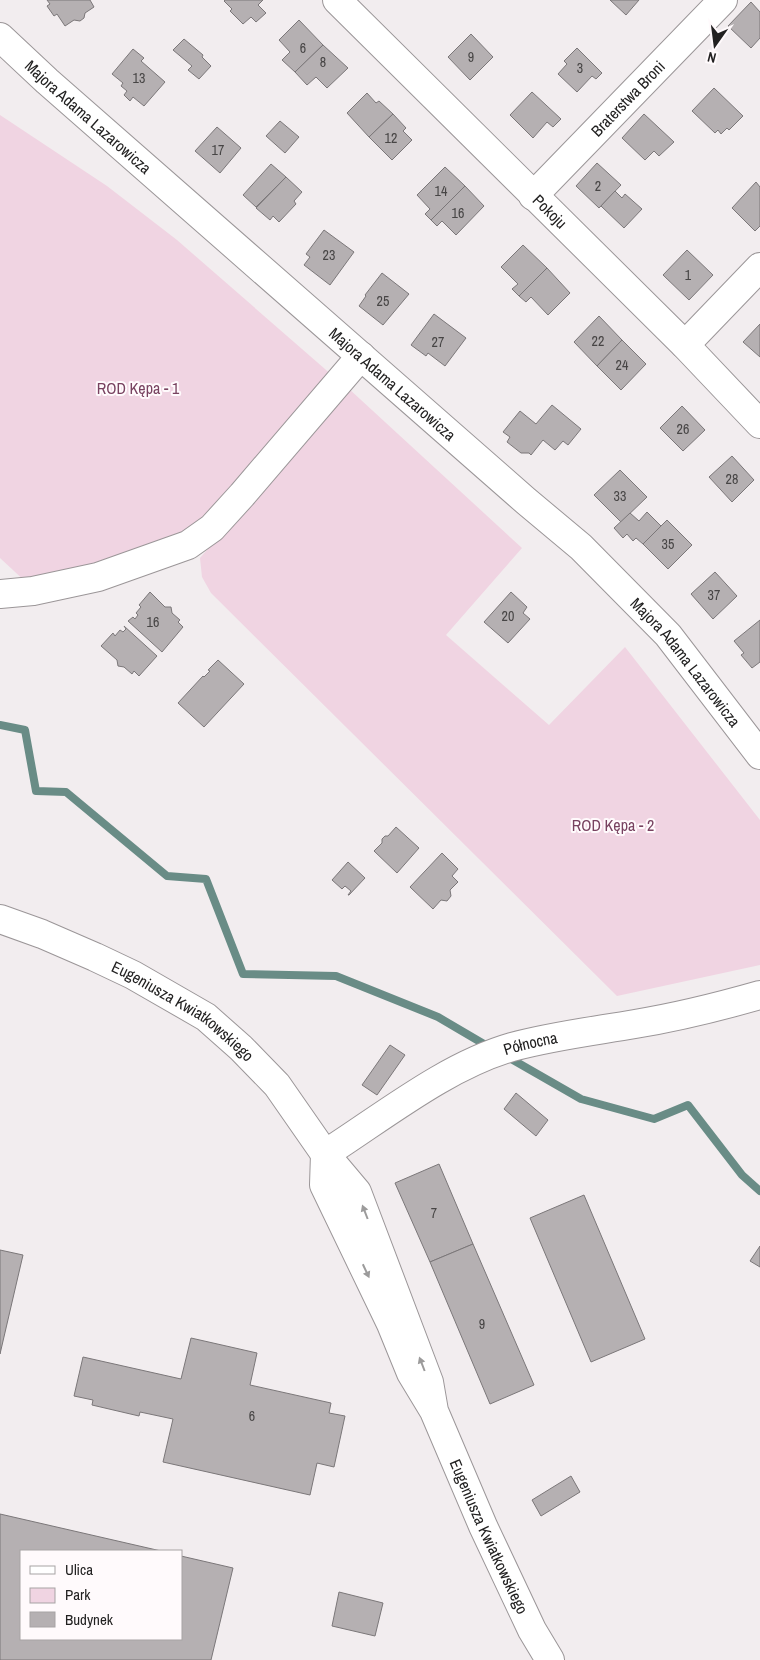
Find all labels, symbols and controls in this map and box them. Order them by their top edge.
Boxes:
north arrow [690,20,740,70]
house number: 6 [300,39,306,57]
house number: 9 [468,48,474,66]
text: N [706,48,718,67]
house number: 8 [320,53,326,71]
street label: Majora Adama Lazarowicza [20,55,157,179]
street label: Braterstwa Broni [586,56,670,141]
house number: 3 [577,59,583,77]
house number: 13 [133,69,145,87]
house number: 12 [385,129,397,147]
house number: 17 [212,141,224,159]
house number: 2 [595,177,601,195]
house number: 14 [435,182,448,200]
street label: Pokoju [528,189,572,233]
house number: 16 [452,204,464,222]
house number: 23 [323,246,335,264]
house number: 1 [685,266,692,284]
house number: 25 [377,292,389,310]
street label: Majora Adama Lazarowicza [324,322,461,446]
house number: 22 [592,332,604,350]
house number: 27 [432,333,444,351]
house number: 24 [616,356,629,374]
park label: ROD Kępa - 1 [97,377,180,399]
house number: 26 [677,420,689,438]
house number: 28 [726,470,738,488]
house number: 33 [614,487,626,505]
house number: 35 [662,535,674,553]
house number: 37 [708,586,720,604]
street label: Majora Adama Lazarowicza [626,593,746,732]
house number: 20 [502,607,514,625]
house number: 16 [147,613,159,631]
park label: ROD Kępa - 2 [572,814,654,836]
street label: Eugeniusza Kwiatkowskiego [108,955,259,1066]
street label: Północna [501,1026,560,1060]
house number: 7 [431,1204,437,1222]
one-way arrow [360,1205,368,1219]
one-way arrow [362,1264,370,1278]
house number: 9 [479,1315,485,1333]
one-way arrow [418,1356,426,1371]
house number: 6 [249,1407,255,1425]
street label: Eugeniusza Kwiatkowskiego [445,1456,534,1618]
legend [20,1550,182,1640]
text: Ulica [65,1559,93,1580]
text: Park [65,1584,91,1605]
text: Budynek [65,1609,114,1630]

